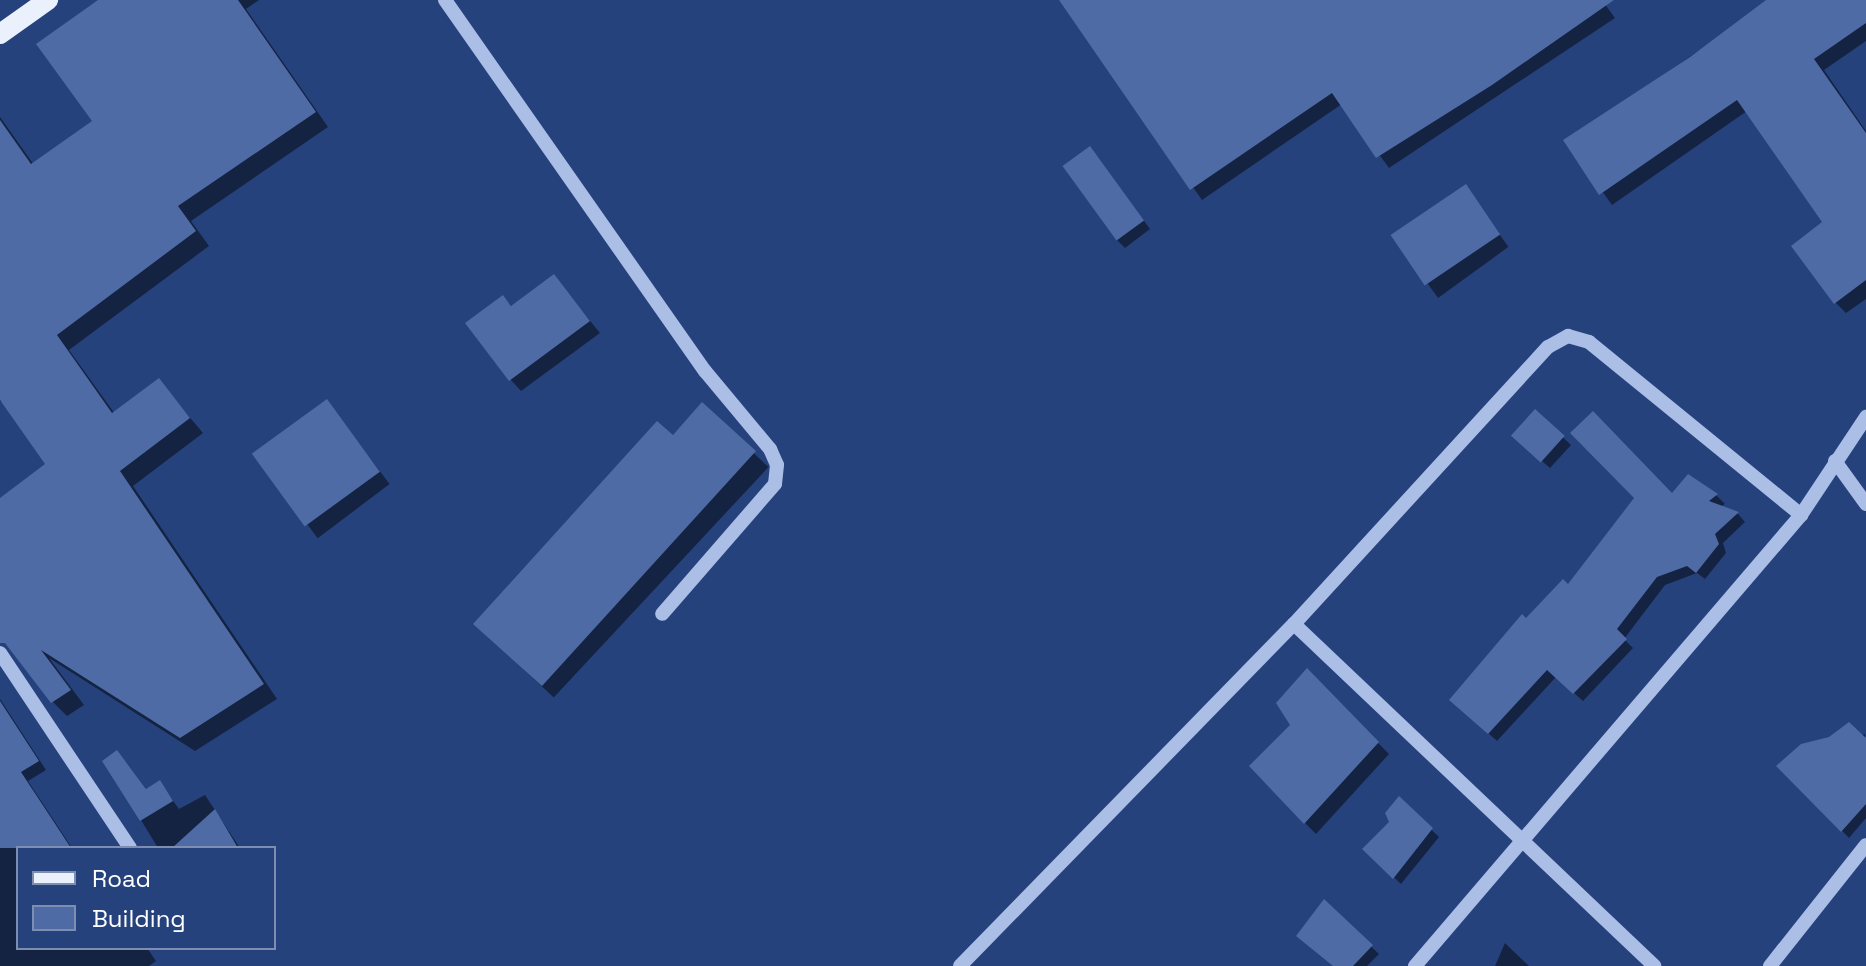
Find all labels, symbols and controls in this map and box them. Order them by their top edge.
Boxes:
legend [16,846,276,950]
text: Road [92,863,151,894]
text: Building [92,903,186,934]

